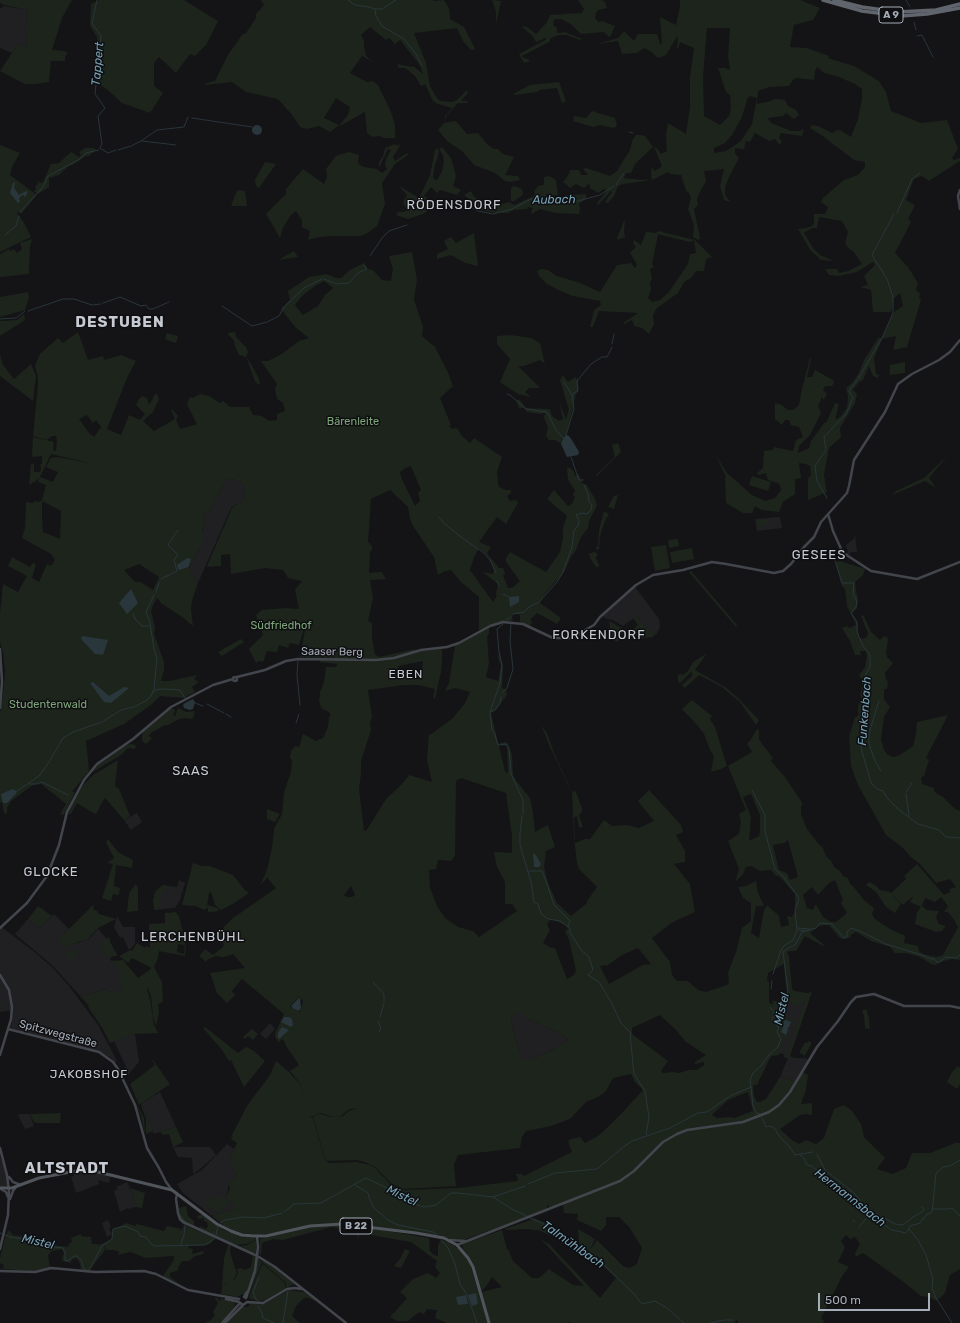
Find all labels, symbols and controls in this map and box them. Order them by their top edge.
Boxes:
road number: A 9 [879,7,903,23]
water label: Tappert [89,41,107,87]
water label: Aubach [532,192,576,208]
district label: RÖDENSDORF [406,197,502,213]
district label: DESTUBEN [75,314,165,332]
park label: Bärenleite [327,415,379,429]
district label: GESEES [792,547,846,563]
park label: Südfriedhof [251,619,311,633]
district label: FORKENDORF [552,627,646,643]
street label: Saaser Berg [301,645,363,659]
district label: EBEN [389,668,423,682]
water label: Funkenbach [855,676,875,746]
park label: Studentenwald [9,698,87,712]
district label: SAAS [172,763,210,779]
district label: GLOCKE [23,864,79,880]
district label: LERCHENBÜHL [141,929,245,945]
water label: Mistel [771,991,793,1027]
street label: Spitzwegstraße [18,1017,98,1051]
district label: JAKOBSHOF [50,1068,128,1082]
district label: ALTSTADT [25,1160,109,1178]
water label: Hermannsbach [812,1166,888,1230]
water label: Mistel [384,1182,420,1210]
road number: B 22 [340,1218,372,1234]
water label: Talmühlbach [539,1218,607,1272]
water label: Mistel [20,1231,56,1253]
scale bar [820,1285,932,1311]
text: 500 m [825,1293,861,1307]

